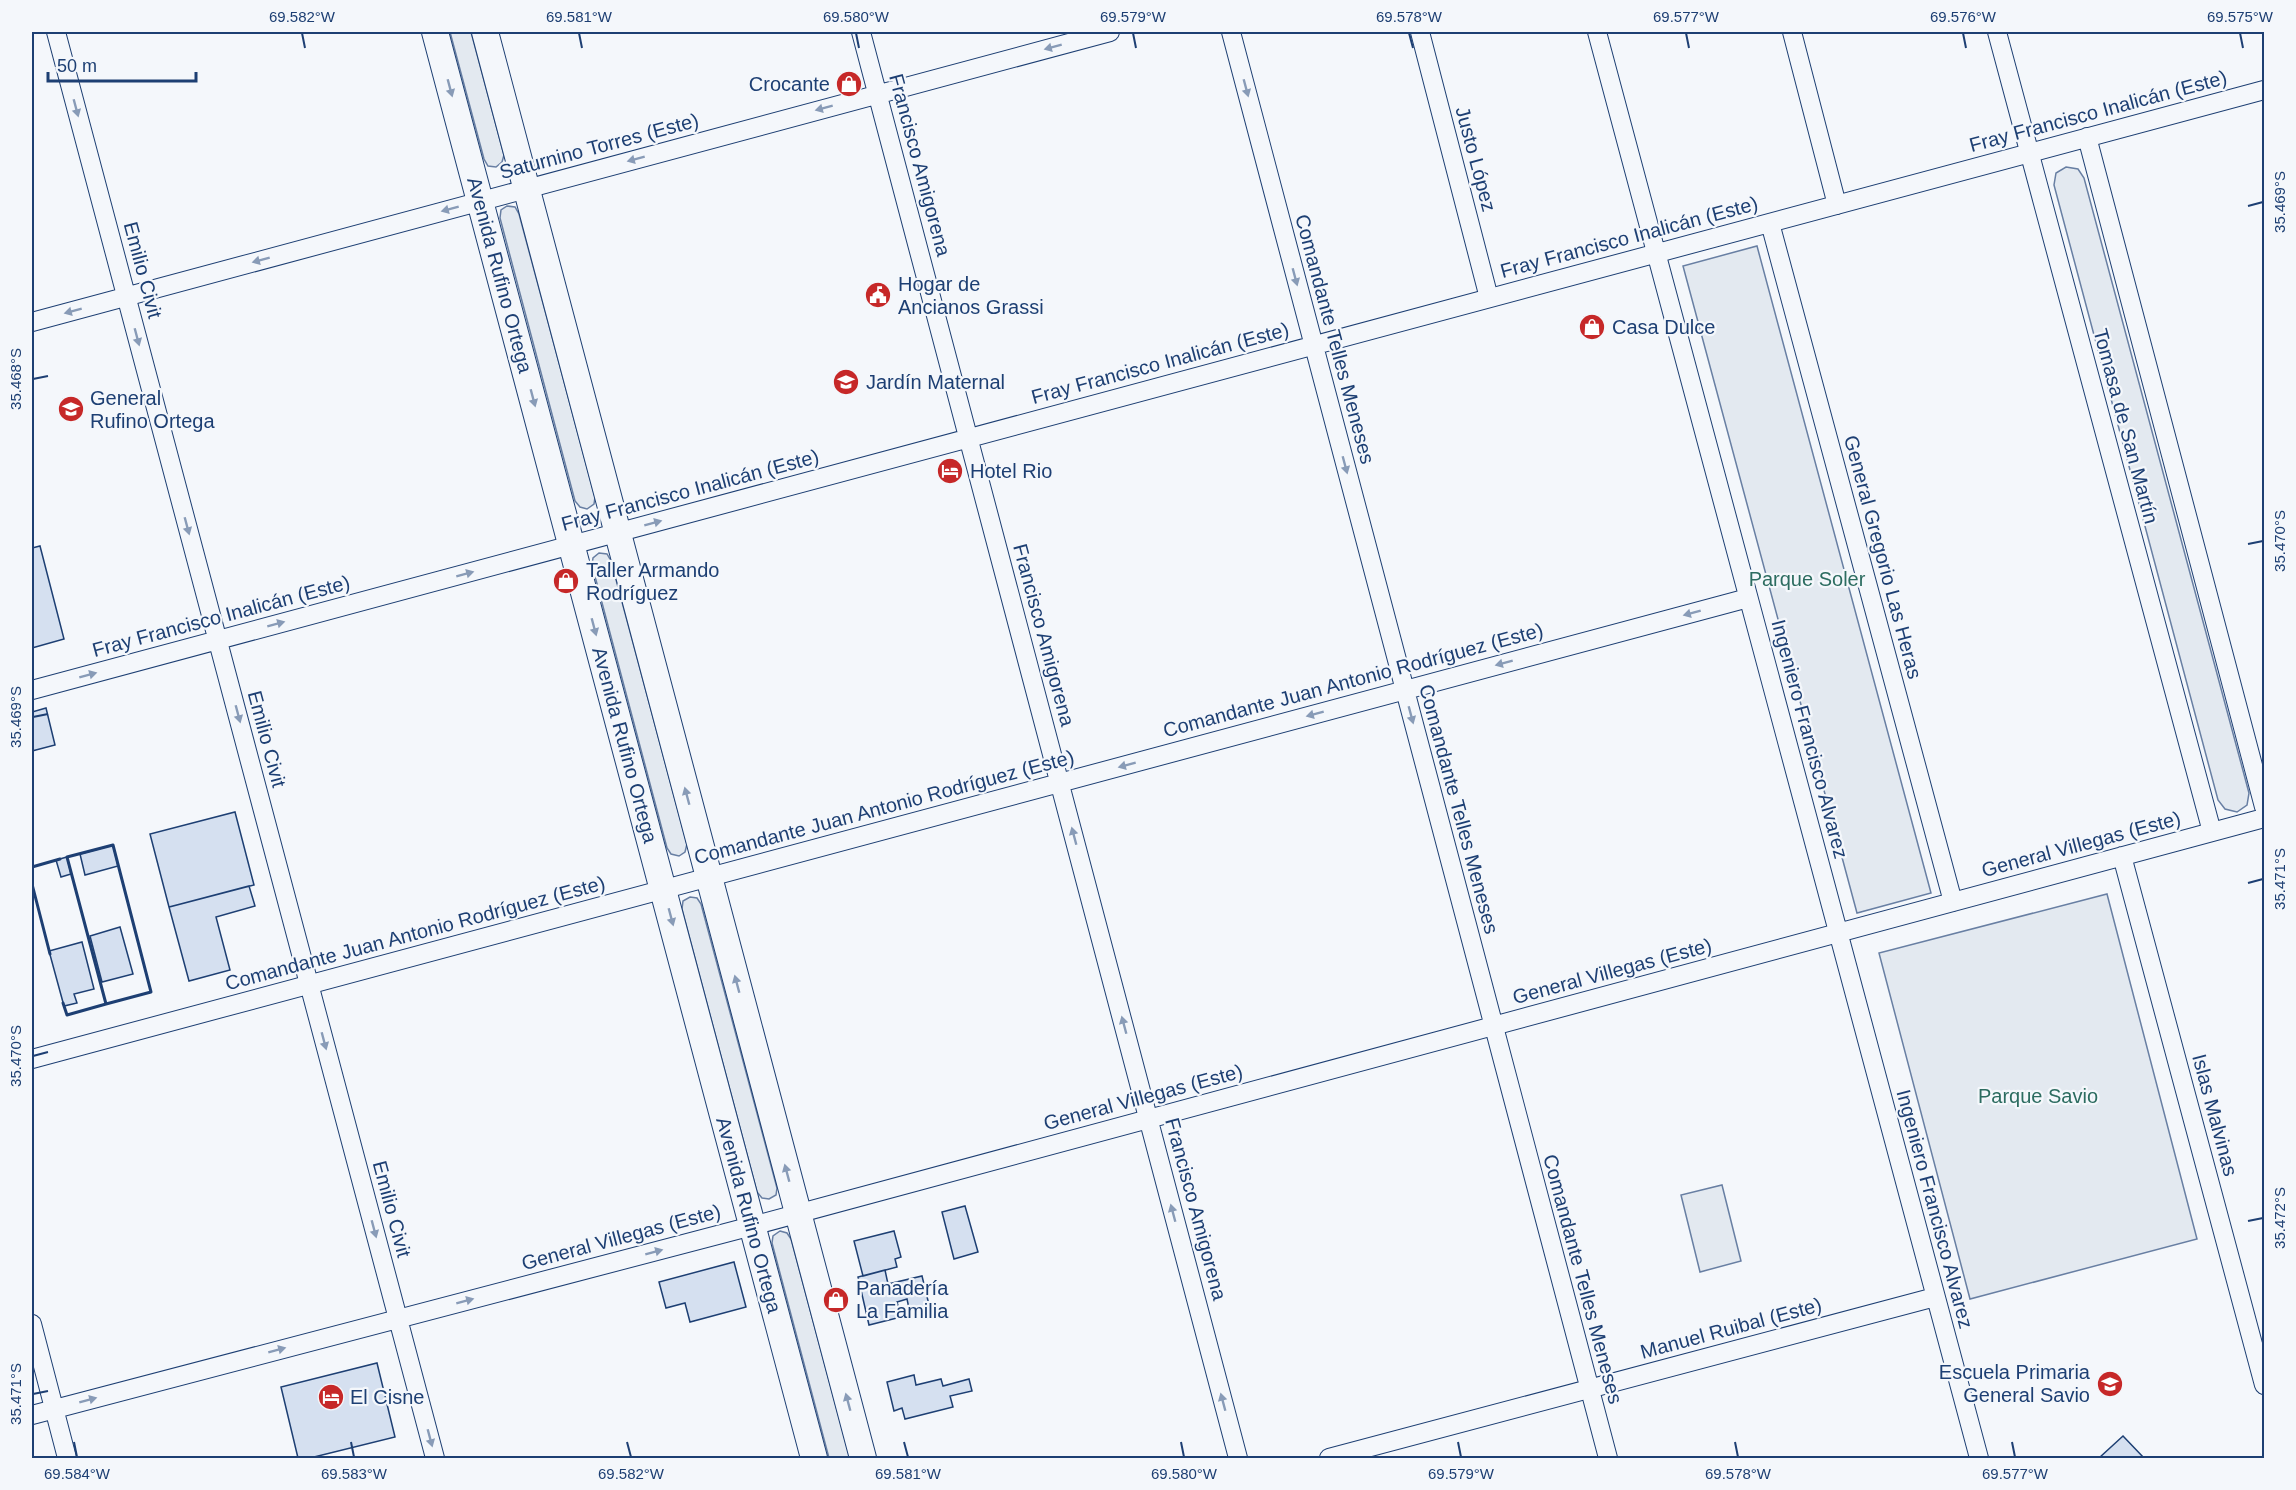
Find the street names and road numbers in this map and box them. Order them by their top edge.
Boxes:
street label: Fray Francisco Inalicán (Este) [1967,66,2229,156]
street label: Francisco Amigorena [885,71,955,259]
street label: Justo López [1451,104,1501,214]
street label: Saturnino Torres (Este) [497,109,701,183]
street label: Avenida Rufino Ortega [463,175,537,376]
street label: Fray Francisco Inalicán (Este) [1498,192,1760,282]
street label: Comandante Telles Meneses [1291,212,1379,466]
street label: Emilio Civit [120,219,167,321]
street label: Fray Francisco Inalicán (Este) [1029,318,1291,408]
street label: Tomasa de San Martín [2089,326,2163,526]
street label: General Gregorio Las Heras [1840,433,1926,681]
street label: Fray Francisco Inalicán (Este) [559,445,821,535]
street label: Francisco Amigorena [1009,541,1079,729]
street label: Fray Francisco Inalicán (Este) [90,571,352,661]
street label: Ingeniero Francisco Alvarez [1767,617,1853,861]
street label: Comandante Juan Antonio Rodríguez (Este) [1161,619,1545,741]
street label: Avenida Rufino Ortega [588,645,662,846]
street label: Comandante Telles Meneses [1415,682,1503,936]
street label: Emilio Civit [244,688,291,790]
street label: Comandante Juan Antonio Rodríguez (Este) [692,746,1076,868]
street label: General Villegas (Este) [1979,807,2183,881]
street label: Comandante Juan Antonio Rodríguez (Este) [223,872,607,994]
street label: General Villegas (Este) [1510,934,1714,1008]
street label: Islas Malvinas [2188,1051,2242,1179]
street label: General Villegas (Este) [1041,1060,1245,1134]
street label: Ingeniero Francisco Alvarez [1892,1087,1978,1331]
street label: Avenida Rufino Ortega [712,1115,786,1316]
street label: Francisco Amigorena [1161,1115,1231,1303]
street label: Comandante Telles Meneses [1539,1152,1627,1406]
street label: Emilio Civit [369,1158,416,1260]
street label: General Villegas (Este) [519,1200,723,1274]
street label: Manuel Ruibal (Este) [1638,1293,1824,1363]

